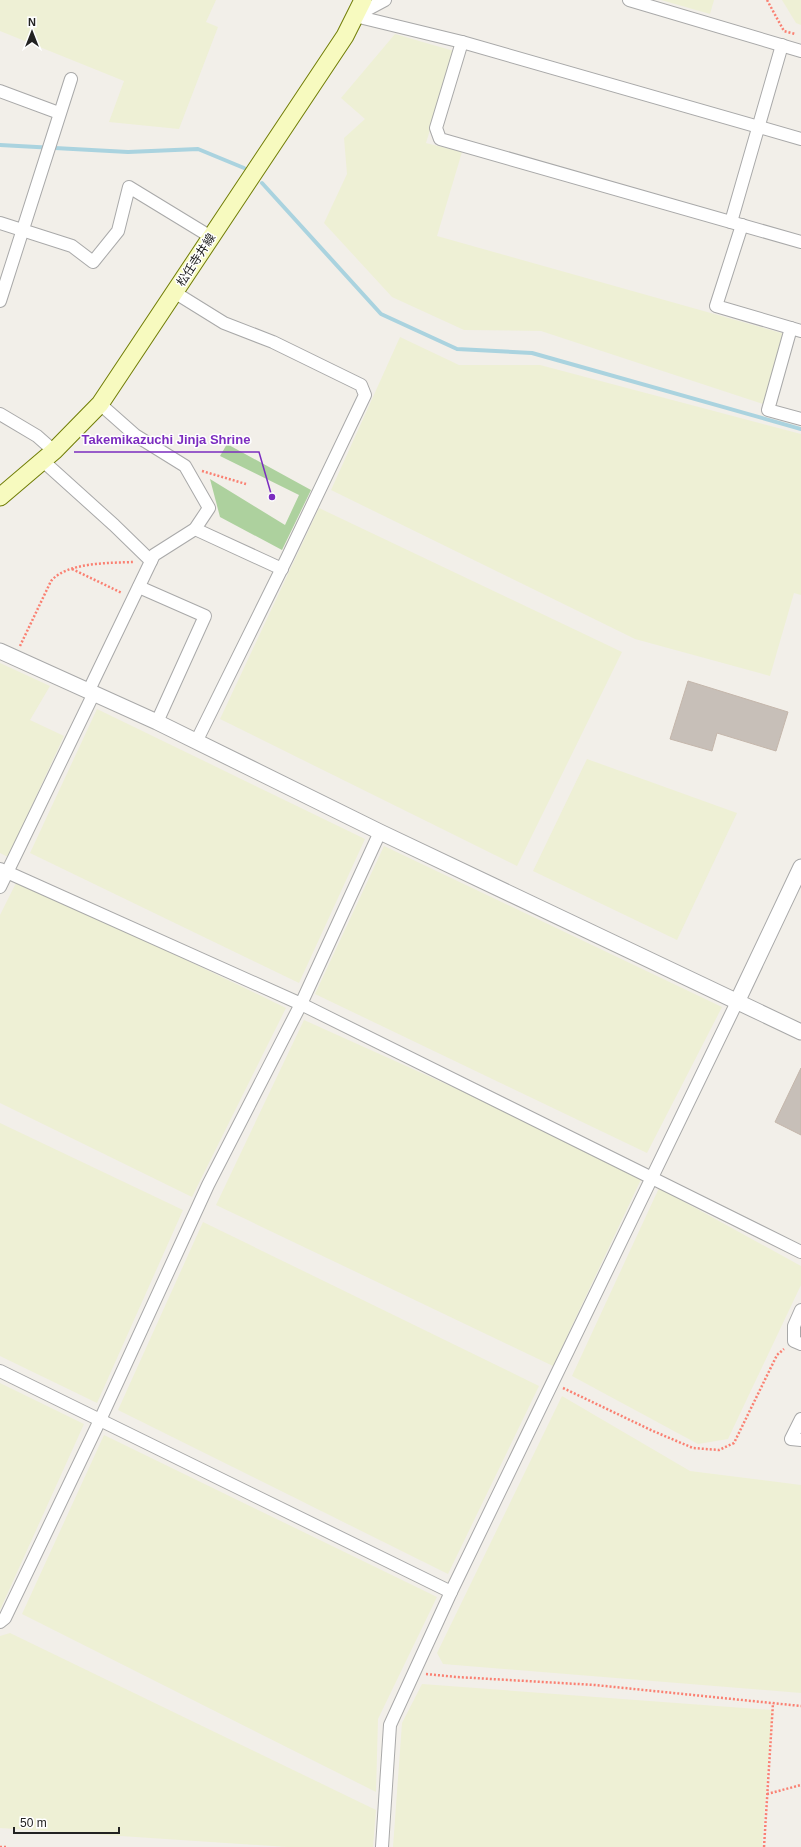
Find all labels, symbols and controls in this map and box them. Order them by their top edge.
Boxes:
north arrow [12,12,52,52]
text: N [28,16,36,28]
street label: 松任寺井線 [174,231,218,289]
callout: Takemikazuchi Jinja Shrine [74,427,259,452]
text: Takemikazuchi Jinja Shrine [82,432,250,447]
scale bar [14,1809,119,1835]
text: 50 m [20,1816,47,1830]

